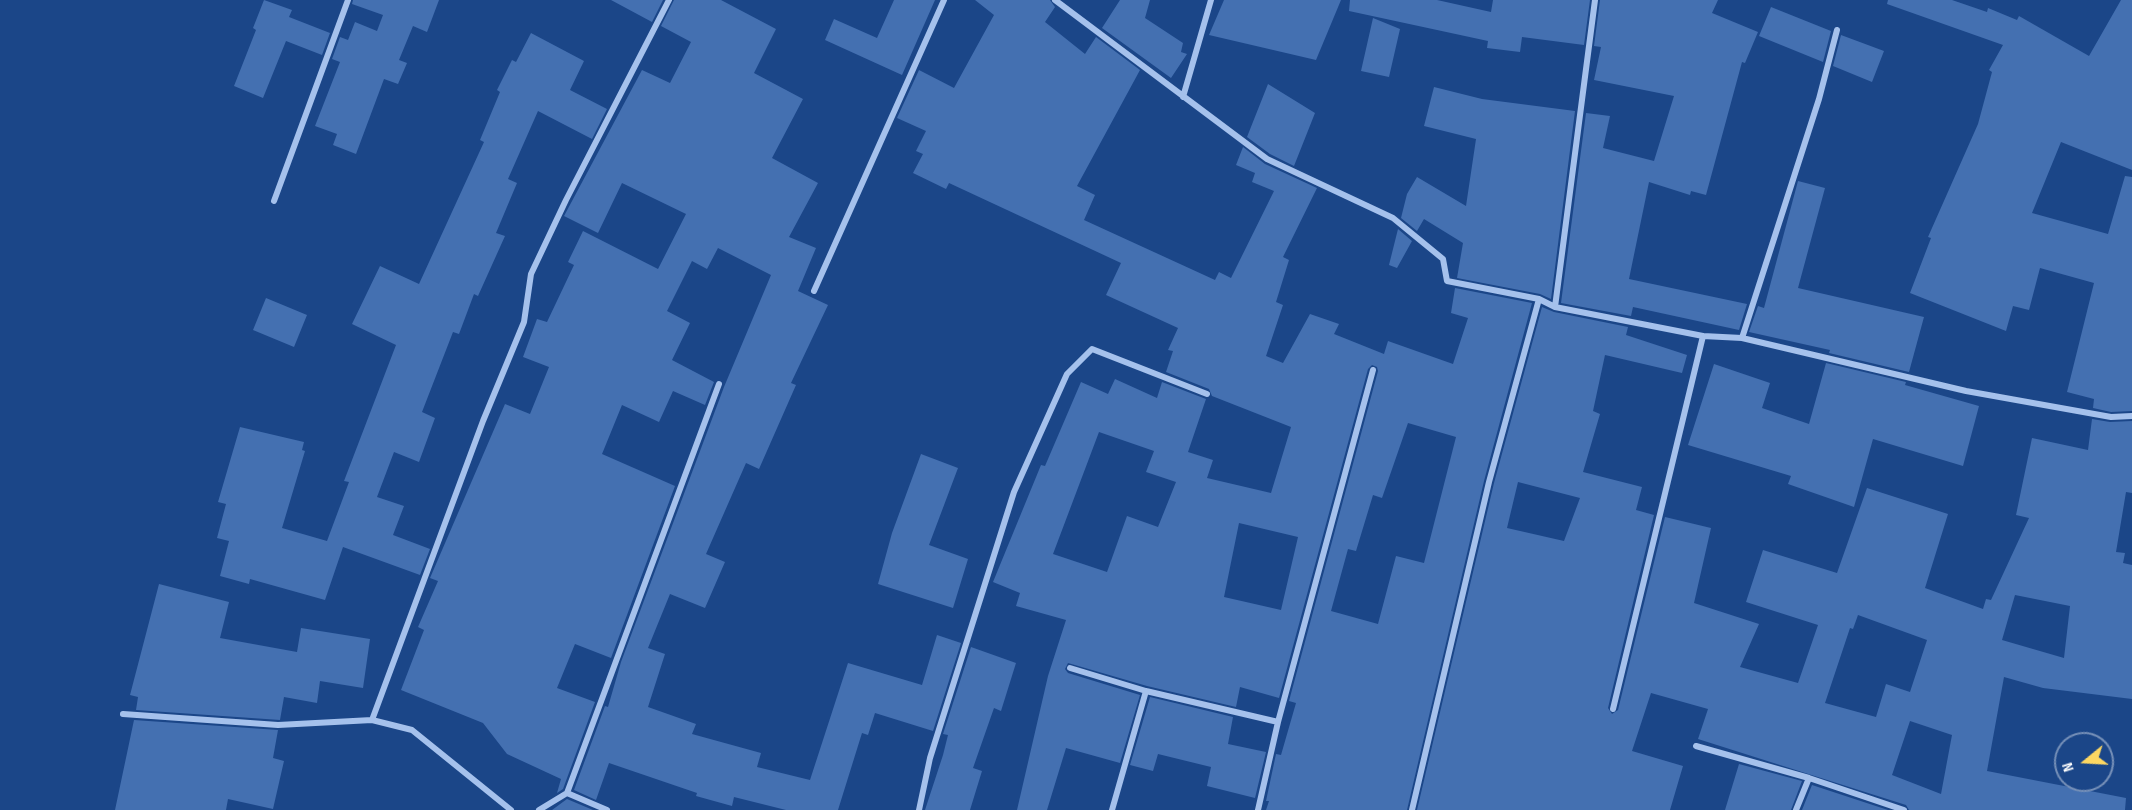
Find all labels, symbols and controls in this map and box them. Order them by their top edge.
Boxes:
north arrow [2054,732,2114,792]
text: N [2058,760,2079,774]

